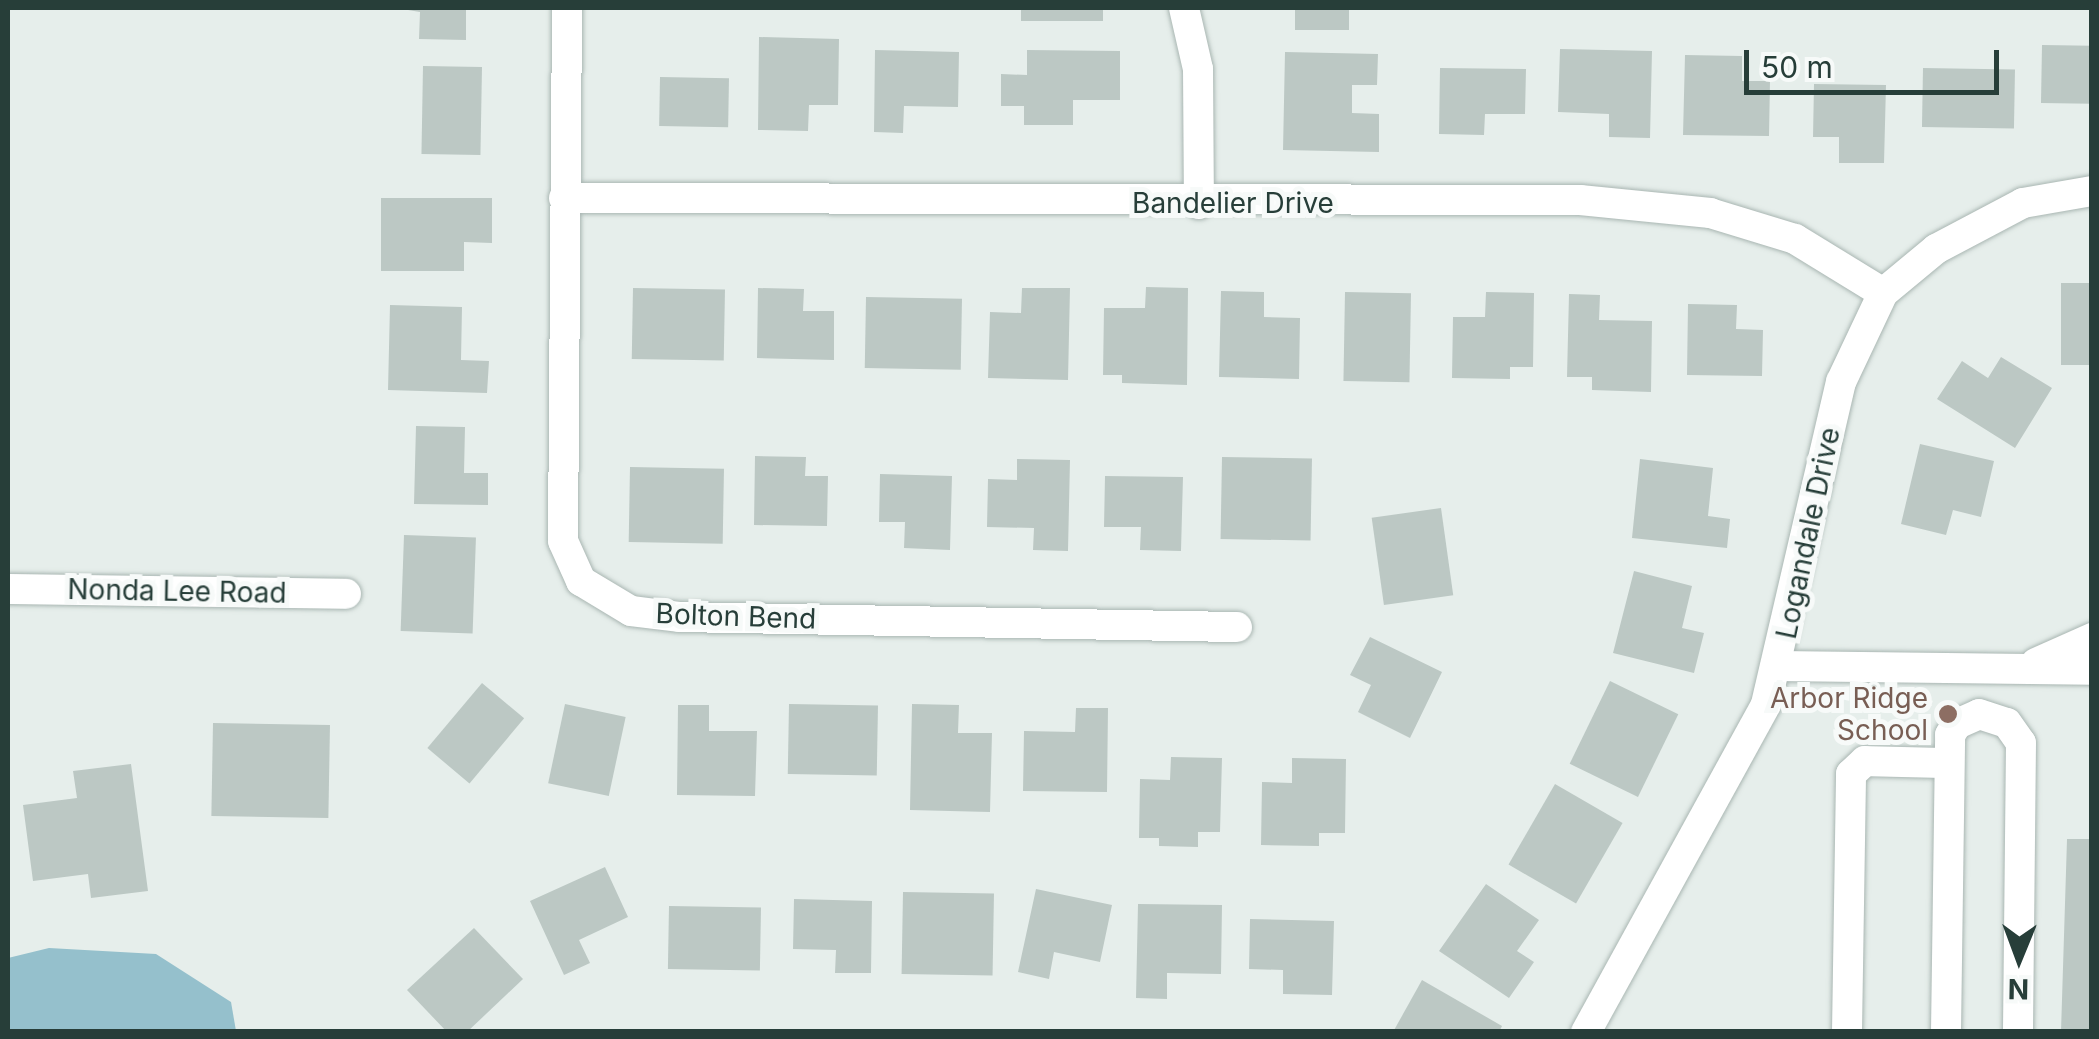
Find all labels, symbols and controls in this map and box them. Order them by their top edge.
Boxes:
scale bar [1749,30,2004,92]
text: 50 m [1761,49,1833,85]
street label: Bandelier Drive [1132,186,1334,220]
street label: Logandale Drive [1769,424,1847,642]
street label: Nonda Lee Road [67,572,287,610]
street label: Bolton Bend [655,596,817,636]
place label: Arbor Ridge School [1770,681,1928,747]
marker: Arbor Ridge School [1937,703,1959,725]
north arrow [1969,909,2069,1009]
text: N [2008,972,2029,1006]

